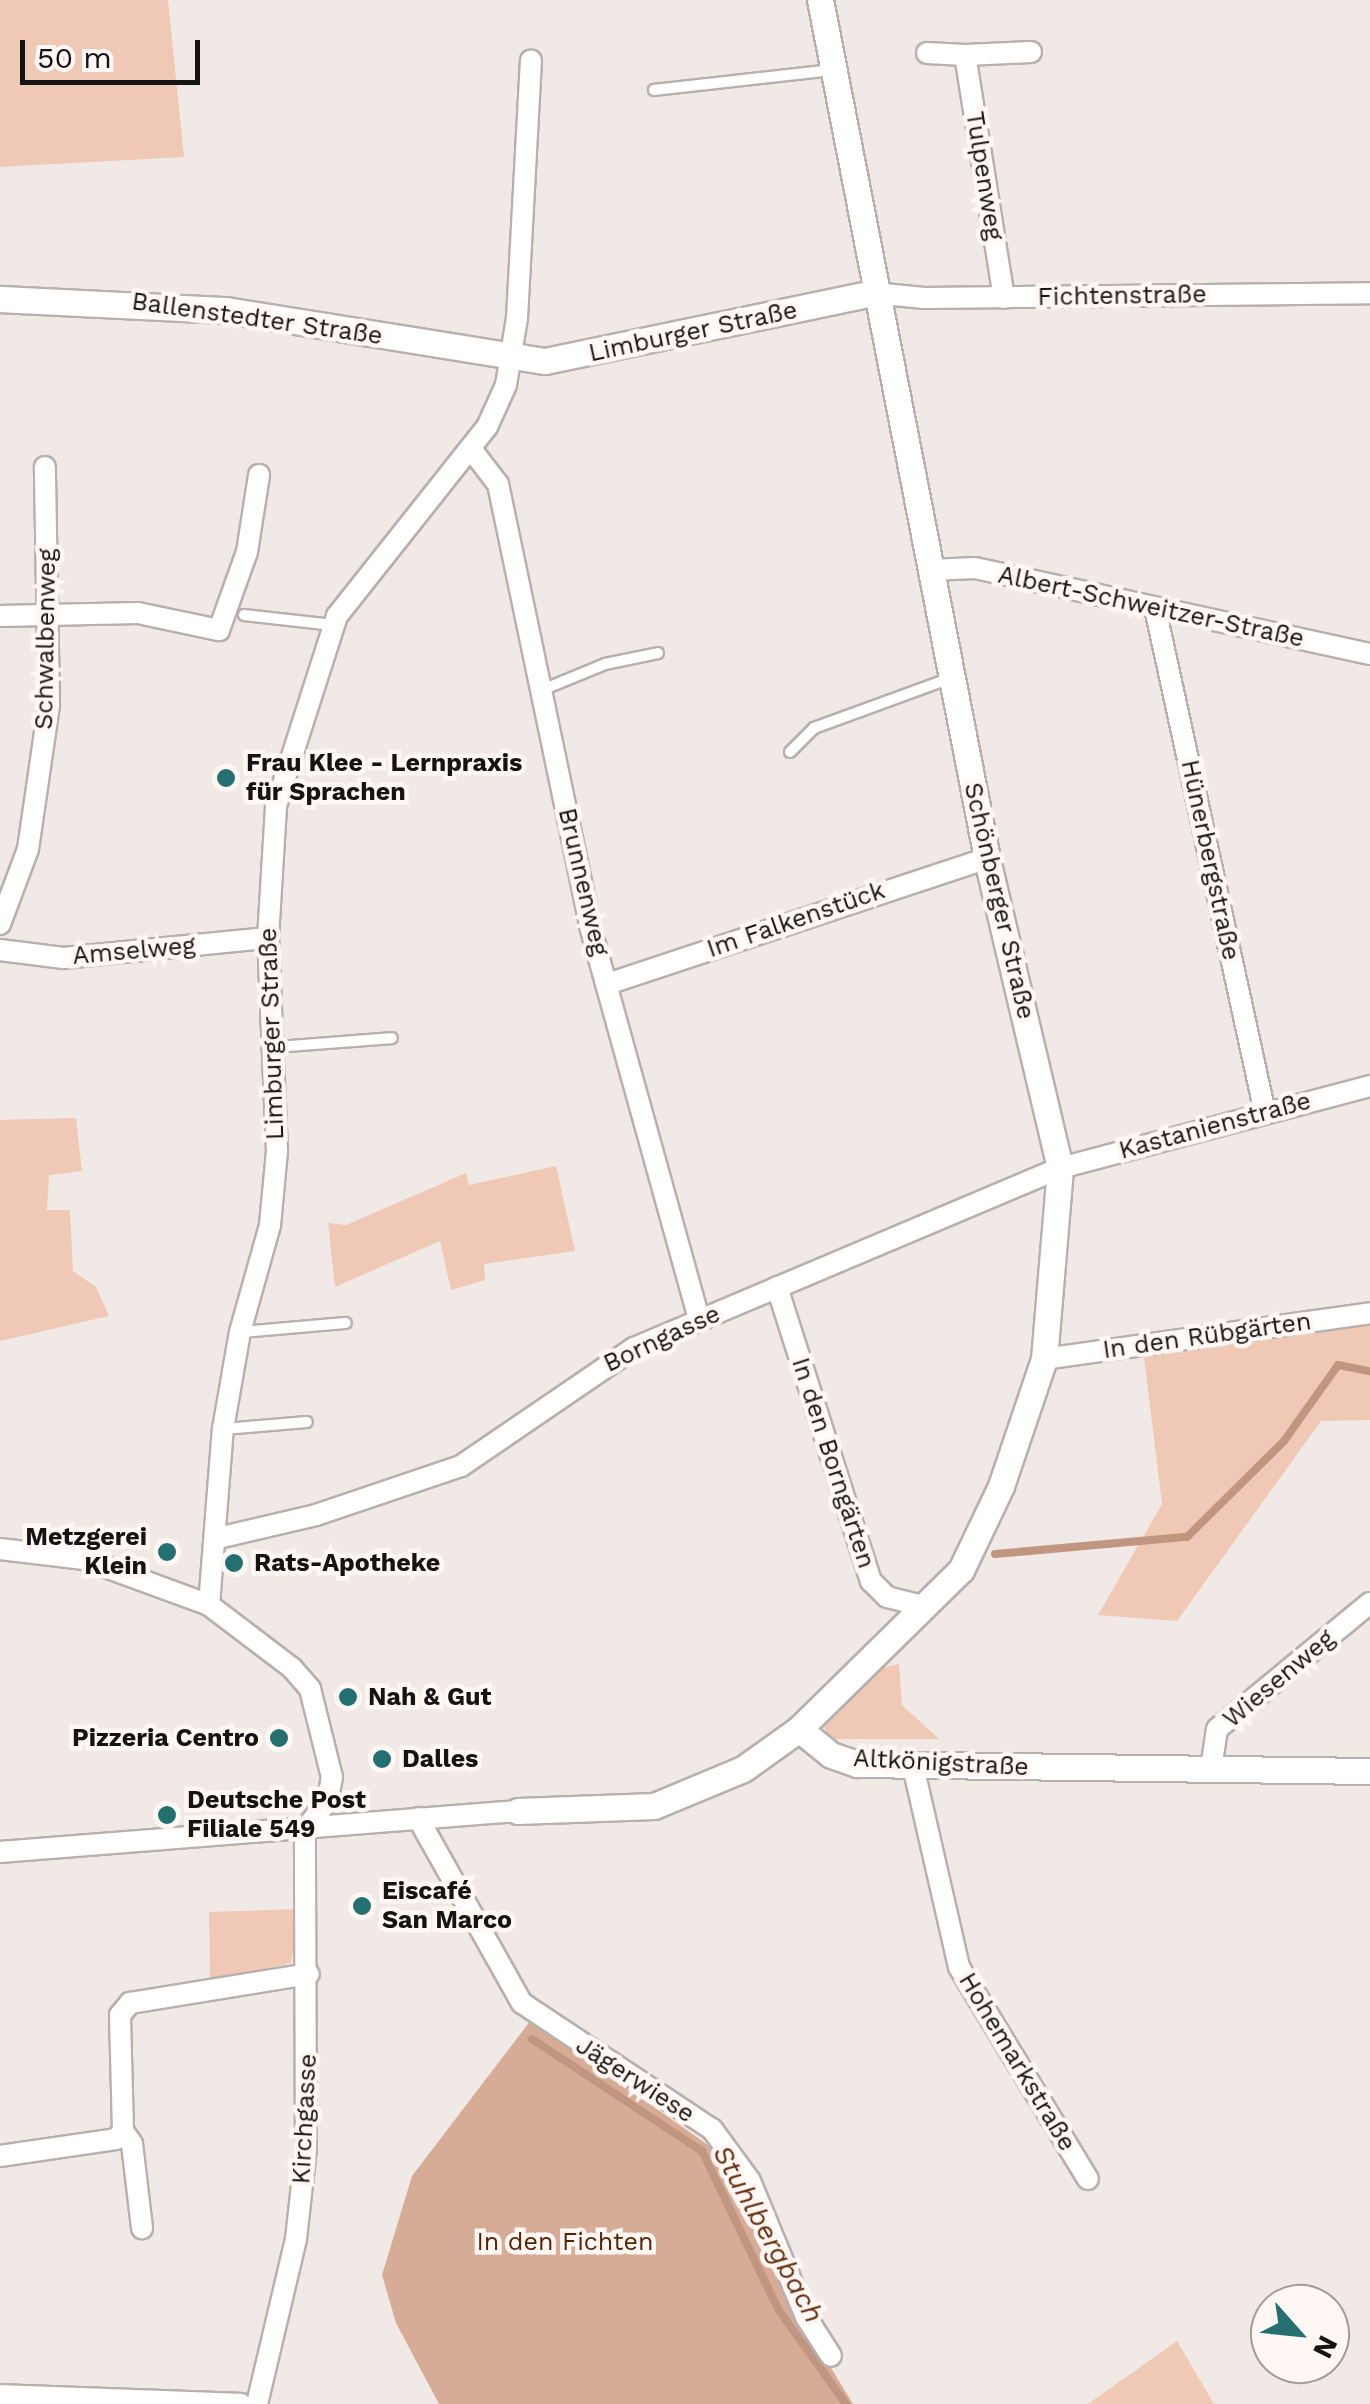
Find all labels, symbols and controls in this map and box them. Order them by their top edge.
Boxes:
scale bar [25,20,205,82]
text: 50 m [37,40,112,75]
street label: Tulpenweg [959,109,1009,243]
street label: Fichtenstraße [1037,280,1207,312]
street label: Ballenstedter Straße [129,287,385,351]
street label: Limburger Straße [586,295,800,369]
street label: Schwalbenweg [29,548,63,730]
street label: Albert-Schweitzer-Straße [995,560,1307,654]
place label: Frau Klee - Lernpraxis für Sprachen [246,749,522,808]
street label: Hünerbergstraße [1174,757,1246,963]
marker: Frau Klee - Lernpraxis für Sprachen [215,767,237,789]
street label: Schönberger Straße [957,780,1041,1022]
street label: Brunnenweg [551,805,615,959]
street label: Im Falkenstück [703,875,889,965]
street label: Limburger Straße [253,927,291,1141]
street label: Amselweg [71,931,197,971]
street label: Kastanienstraße [1116,1086,1314,1166]
street label: Borngasse [599,1299,725,1379]
street label: In den Rübgärten [1101,1307,1313,1365]
street label: In den Borngärten [785,1354,881,1572]
place label: Metzgerei Klein [25,1523,147,1582]
marker: Metzgerei Klein [156,1541,178,1563]
place label: Rats-Apotheke [254,1548,440,1578]
marker: Rats-Apotheke [223,1552,245,1574]
street label: Wiesenweg [1217,1624,1341,1734]
place label: Nah & Gut [368,1682,491,1712]
marker: Nah & Gut [337,1686,359,1708]
place label: Pizzeria Centro [72,1723,259,1753]
marker: Pizzeria Centro [268,1727,290,1749]
street label: Altkönigstraße [852,1743,1030,1783]
place label: Dalles [402,1744,478,1774]
marker: Dalles [371,1748,393,1770]
place label: Deutsche Post Filiale 549 [187,1786,366,1845]
marker: Deutsche Post Filiale 549 [156,1804,178,1826]
place label: Eiscafé San Marco [382,1877,512,1936]
marker: Eiscafé San Marco [351,1895,373,1917]
street label: Hohemarkstraße [952,1967,1082,2157]
street label: Jägerwiese [570,2031,700,2129]
street label: Kirchgasse [287,2053,323,2185]
water label: Stuhlbergbach [705,2139,831,2329]
park label: In den Fichten [477,2227,653,2257]
north arrow [1250,2284,1350,2384]
text: N [1306,2330,1345,2364]

